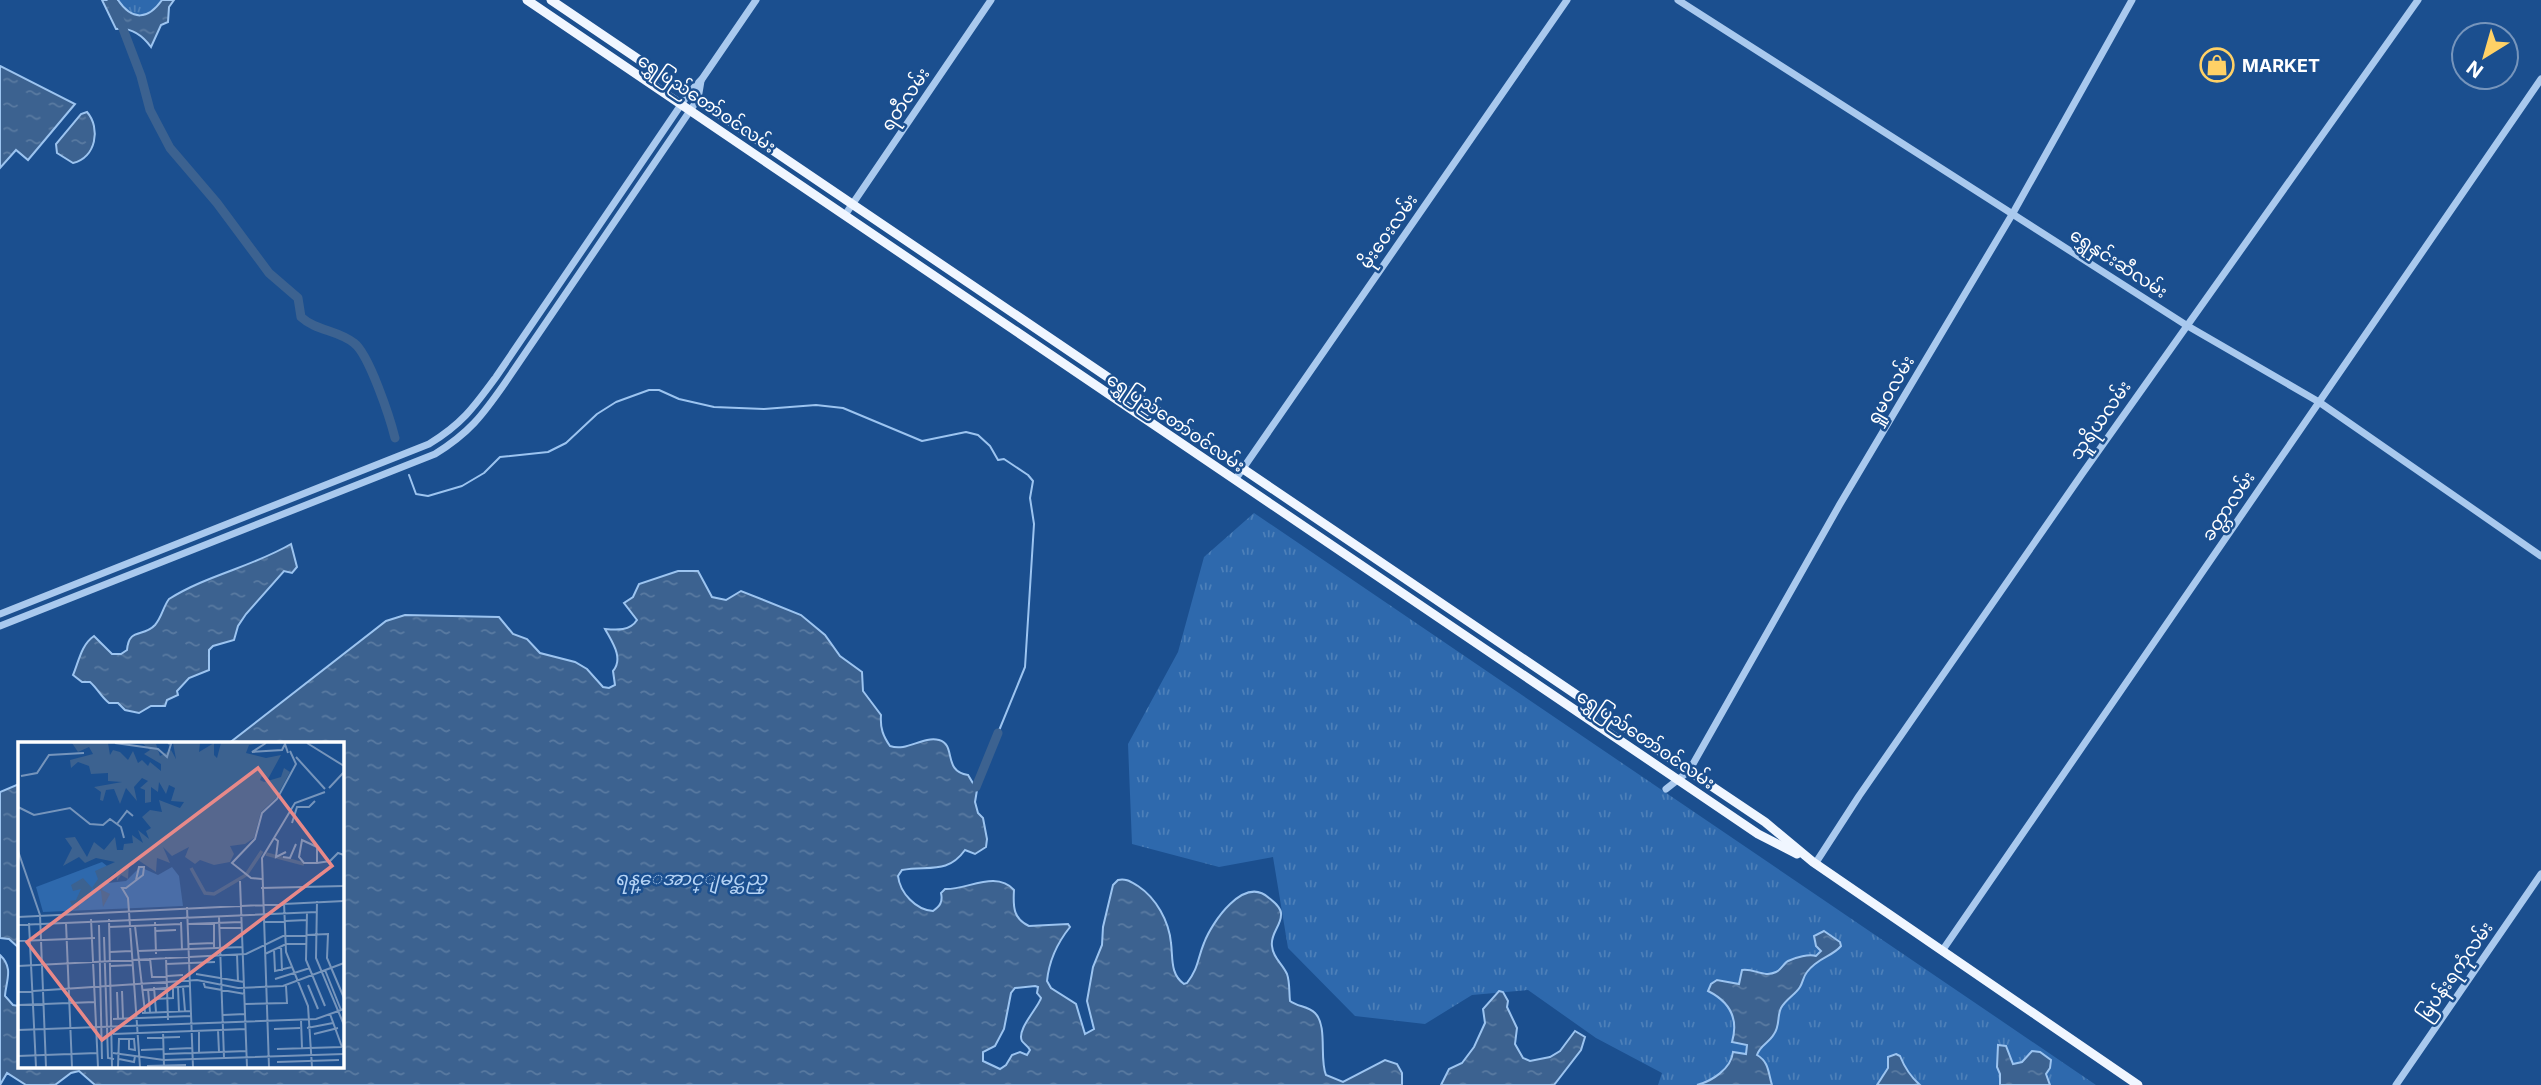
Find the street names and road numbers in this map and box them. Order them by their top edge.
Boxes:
street label: ရွှေပြည်တော်ဝင်လမ်း [631,47,781,161]
street label: ရတီလမ်း [874,62,938,137]
street label: မိုးဝေးလမ်း [1352,188,1426,275]
street label: ရွှေနှင်းဆီလမ်း [2064,221,2173,306]
street label: ရှုမဝလမ်း [1860,351,1923,431]
street label: ရွှေပြည်တော်ဝင်လမ်း [1100,366,1250,480]
street label: သူရိယလမ်း [2063,375,2139,466]
street label: ခတ္တာလမ်း [2195,466,2263,548]
street label: ရွှေပြည်တော်ဝင်လမ်း [1570,683,1720,797]
street label: မြပန်းရကုံလမ်း [2411,916,2501,1028]

